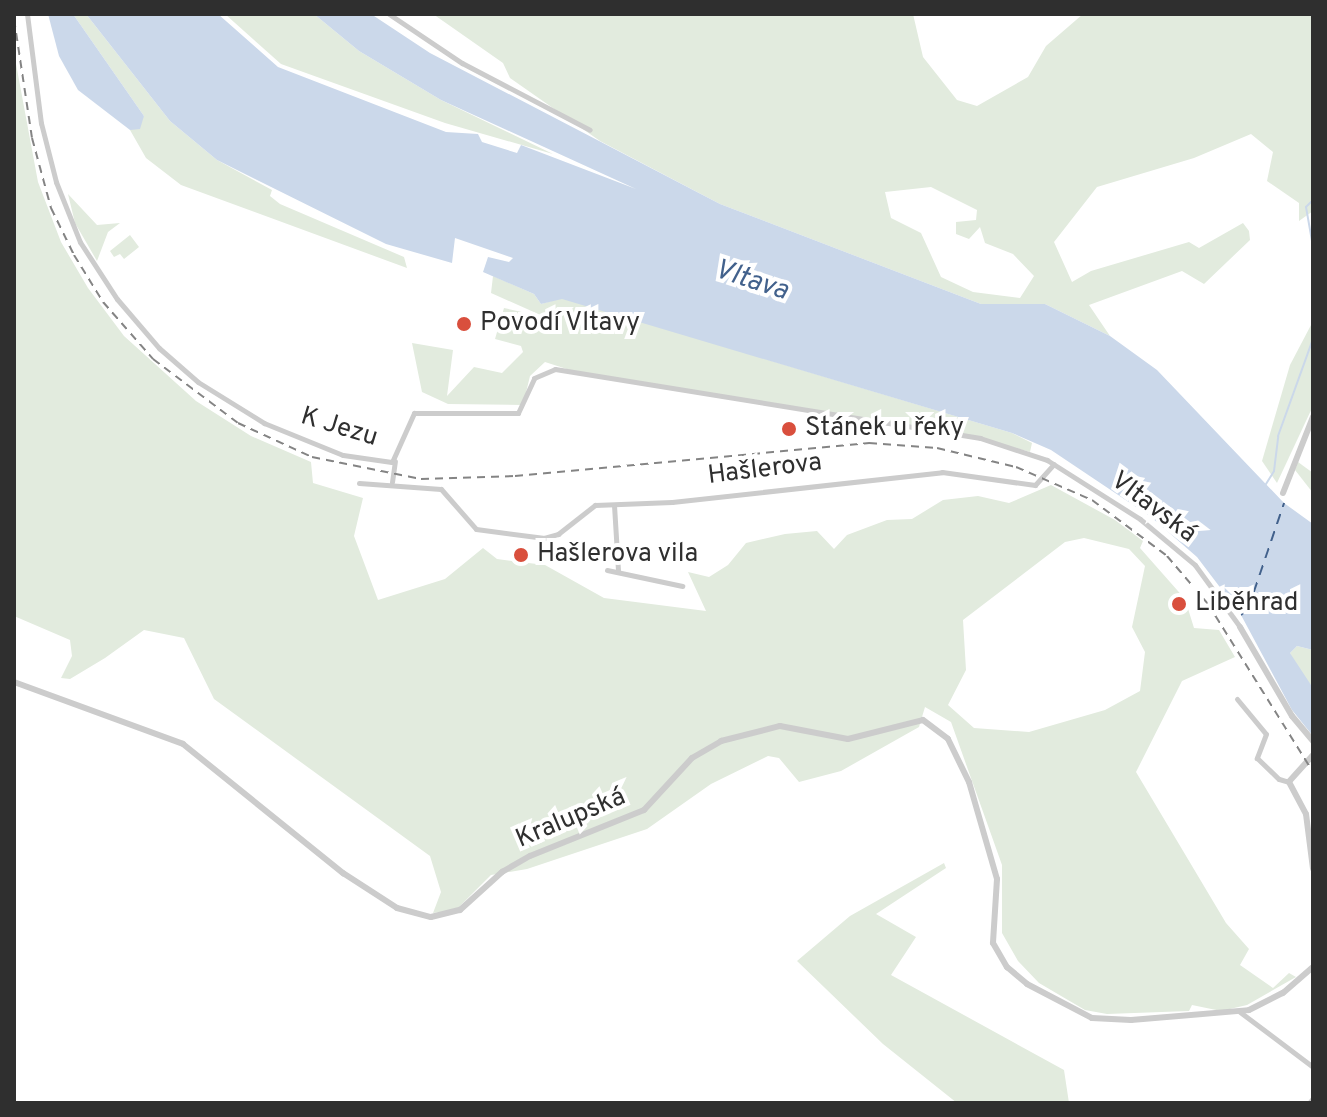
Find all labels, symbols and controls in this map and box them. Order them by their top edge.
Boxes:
water label: Vltava [710,253,792,309]
place label: Povodí Vltavy [480,308,641,340]
marker: Povodí Vltavy [455,315,473,333]
street label: K Jezu [297,402,381,454]
place label: Stánek u řeky [805,413,964,445]
marker: Stánek u řeky [780,420,798,438]
street label: Hašlerova [706,448,824,492]
street label: Vltavská [1104,466,1202,550]
place label: Hašlerova vila [537,539,698,571]
marker: Hašlerova vila [512,546,530,564]
place label: Liběhrad [1195,588,1298,620]
marker: Liběhrad [1170,595,1188,613]
street label: Kralupská [511,782,631,856]

